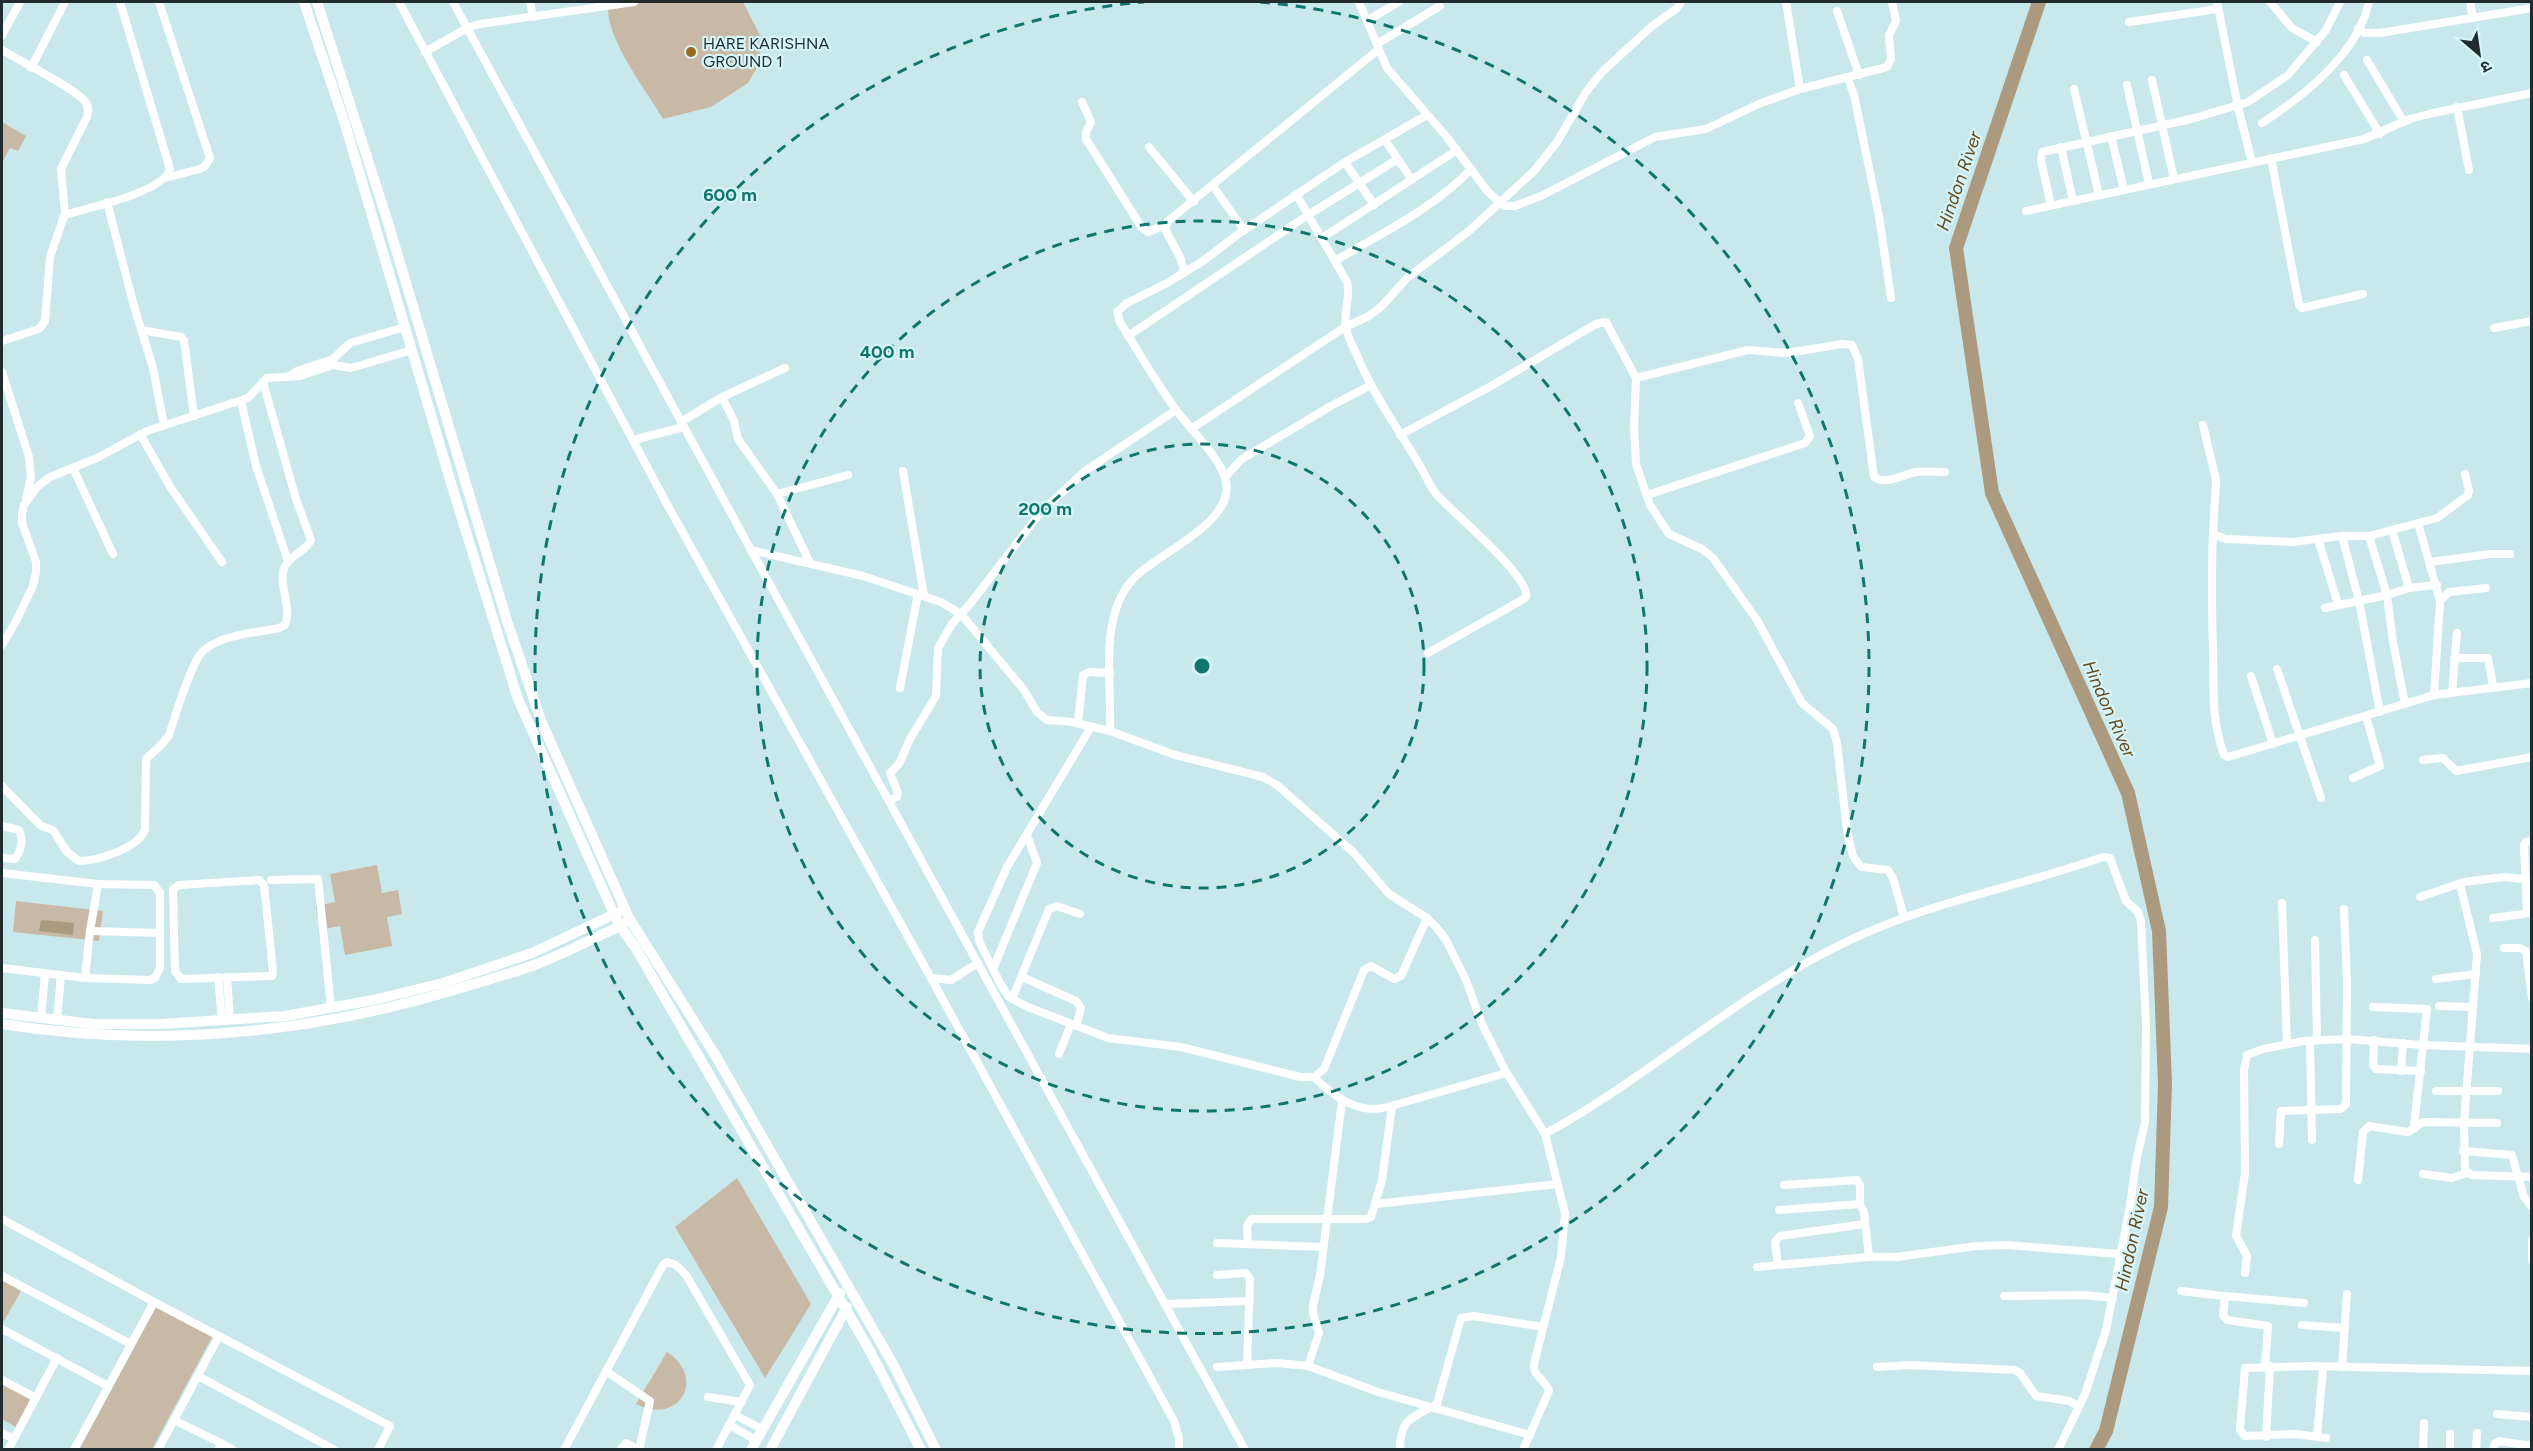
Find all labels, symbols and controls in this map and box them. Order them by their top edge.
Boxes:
north arrow [2449,24,2509,84]
place label: HARE KARISHNA GROUND 1 [703,34,829,71]
marker: HARE KARISHNA GROUND 1 [684,45,698,59]
text: उ [2477,56,2495,78]
water label: Hindon River [1932,127,1987,234]
text: 600 m [703,184,757,206]
text: 400 m [860,341,914,363]
text: 200 m [1018,498,1072,520]
centre of rings [1192,656,1212,676]
water label: Hindon River [2078,657,2141,762]
water label: Hindon River [2110,1186,2154,1293]

